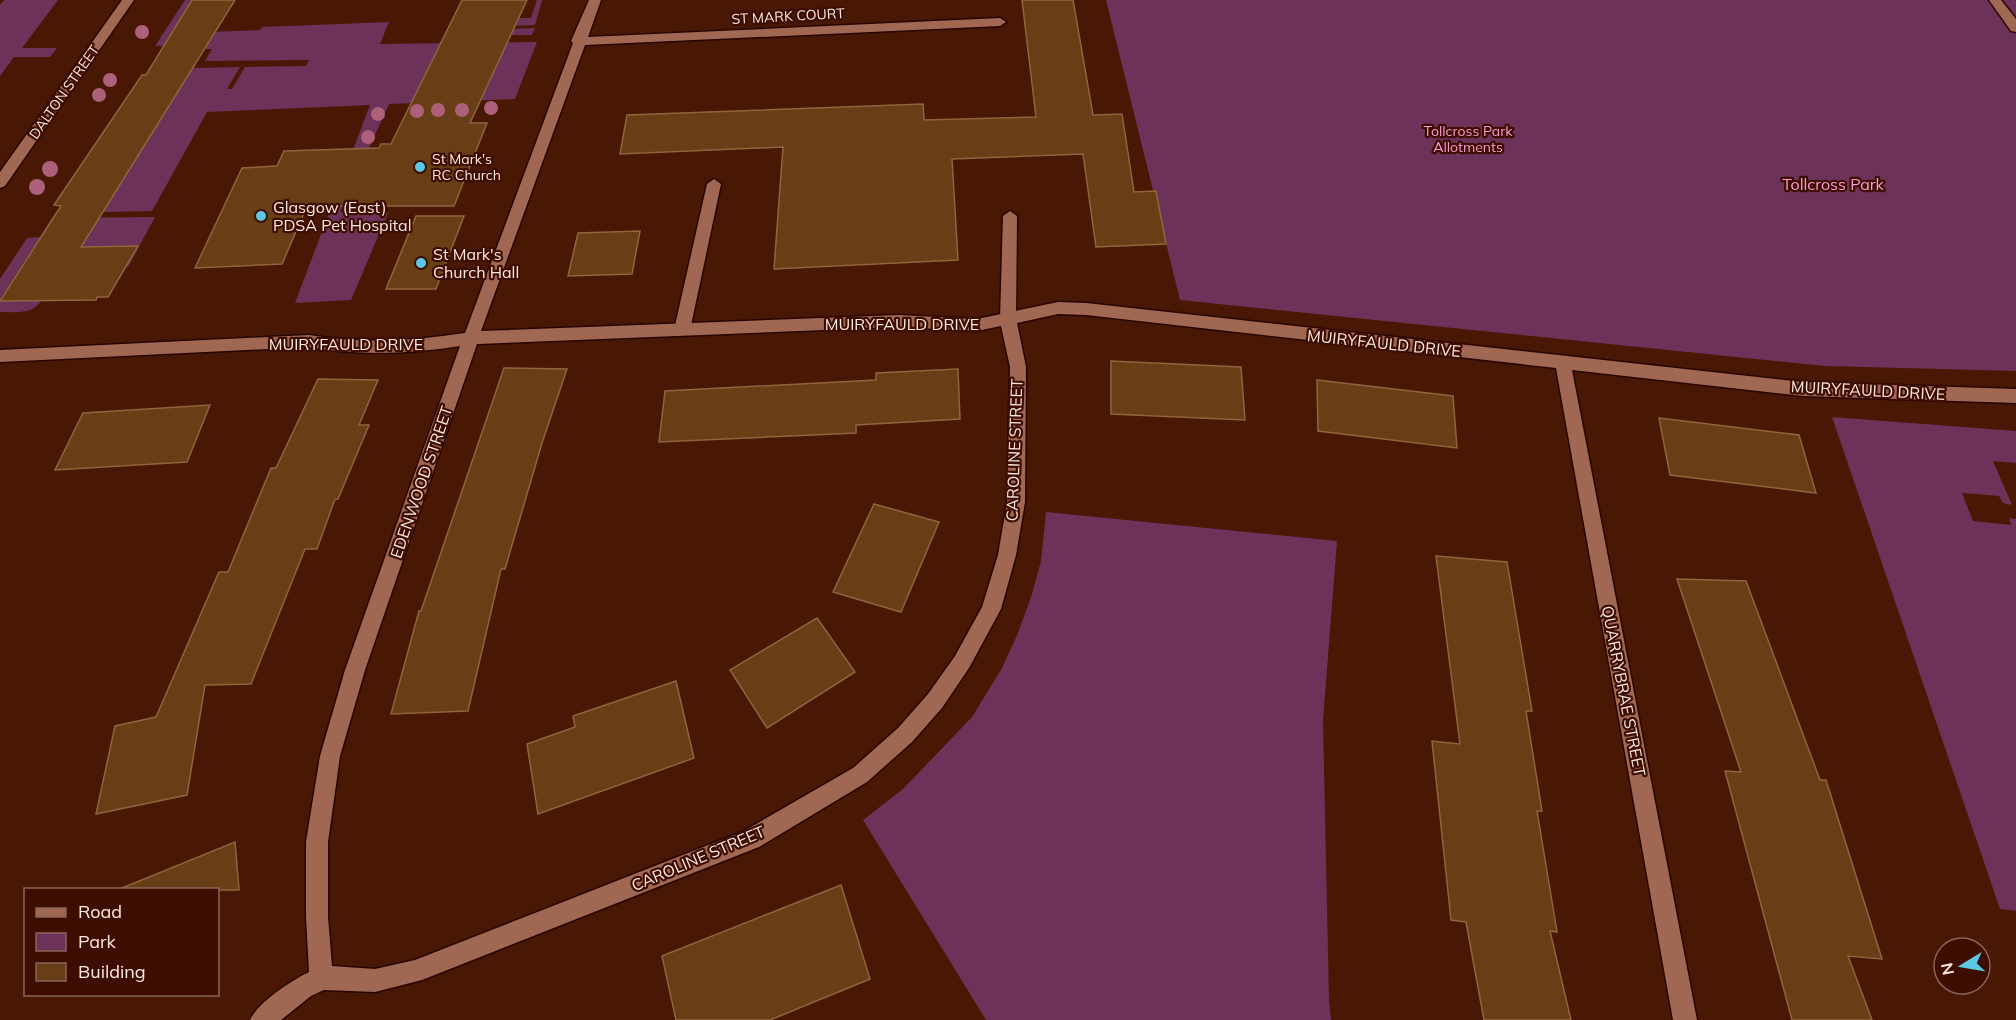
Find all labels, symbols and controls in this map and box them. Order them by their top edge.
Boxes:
street label: ST MARK COURT [731,4,846,28]
street label: DALTON STREET [25,41,103,142]
park label: Tollcross Park Allotments [1424,122,1513,156]
place label: St Mark's RC Church [432,150,501,184]
marker: St Mark's RC Church [413,160,427,174]
park label: Tollcross Park [1782,174,1885,194]
place label: Glasgow (East) PDSA Pet Hospital [273,197,412,235]
marker: Glasgow (East) PDSA Pet Hospital [254,209,268,223]
place label: St Mark's Church Hall [433,244,519,282]
marker: St Mark's Church Hall [414,256,428,270]
street label: MUIRYFAULD DRIVE [825,314,979,334]
street label: MUIRYFAULD DRIVE [1306,325,1462,361]
street label: MUIRYFAULD DRIVE [269,334,423,354]
street label: MUIRYFAULD DRIVE [1790,376,1946,404]
street label: CAROLINE STREET [1002,378,1026,522]
street label: EDENWOOD STREET [386,403,457,561]
street label: QUARRYBRAE STREET [1598,604,1650,778]
street label: CAROLINE STREET [628,821,768,895]
legend [24,888,219,996]
text: Road [78,900,122,923]
text: Park [78,930,117,953]
north arrow [1932,936,1992,996]
text: Building [78,960,146,983]
text: N [1936,961,1958,977]

